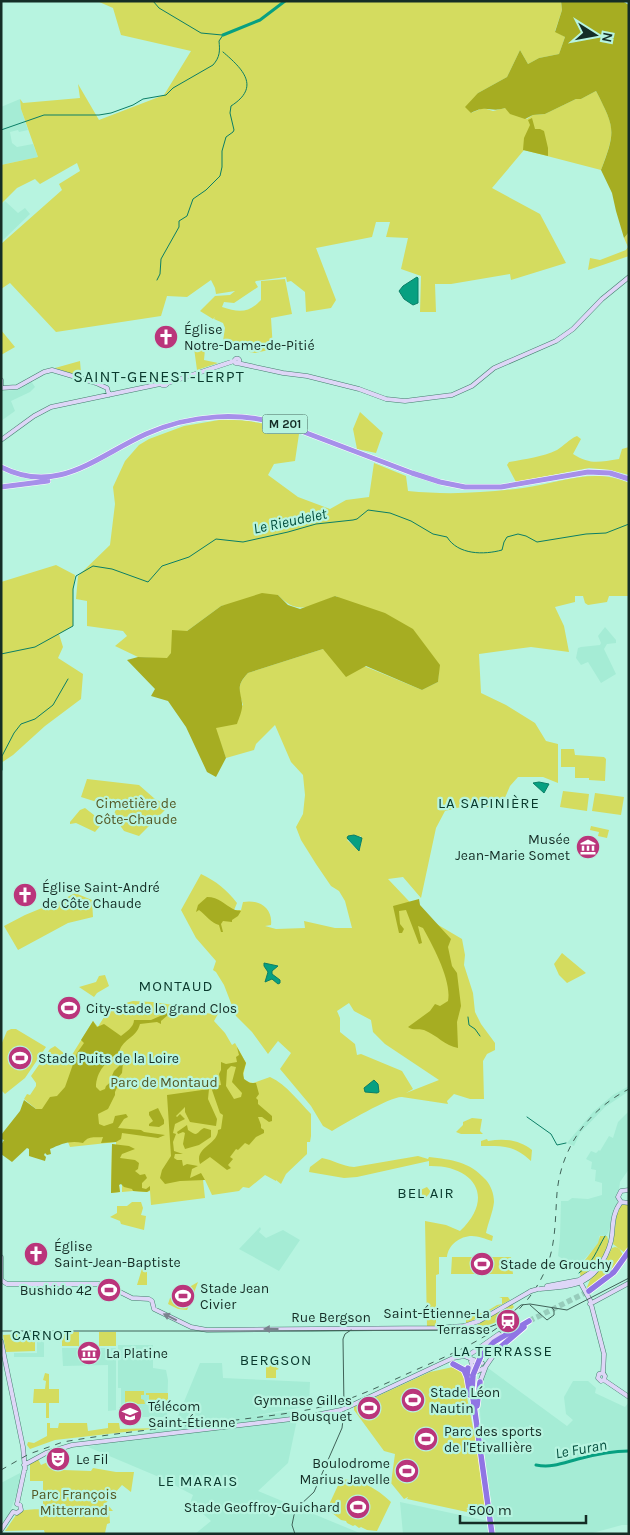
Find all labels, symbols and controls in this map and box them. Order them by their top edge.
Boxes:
north arrow [570,10,620,60]
text: N [598,31,617,44]
place label: Église Notre-Dame-de-Pitié [184,320,315,354]
church icon: Église Notre-Dame-de-Pitié [153,324,179,350]
district label: SAINT-GENEST-LERPT [73,367,245,386]
road number: M 201 [262,414,308,434]
water label: Le Rieudelet [252,504,329,538]
district label: LA SAPINIÈRE [438,794,540,812]
park label: Cimetière de Côte-Chaude [95,795,177,828]
place label: Musée Jean-Marie Somet [455,831,570,864]
museum icon: Musée Jean-Marie Somet [575,834,601,860]
place label: Église Saint-André de Côte Chaude [42,878,160,912]
church icon: Église Saint-André de Côte Chaude [12,882,38,908]
district label: MONTAUD [139,977,213,995]
sports icon: City-stade le grand Clos [56,995,82,1021]
place label: City-stade le grand Clos [86,1000,237,1017]
sports icon: Stade Puits de la Loire [7,1045,33,1071]
place label: Stade Puits de la Loire [38,1050,179,1067]
park label: Parc de Montaud [110,1074,218,1091]
district label: BEL AIR [397,1184,455,1202]
place label: Église Saint-Jean-Baptiste [54,1237,181,1271]
church icon: Église Saint-Jean-Baptiste [23,1241,49,1267]
sports icon: Stade de Grouchy [469,1251,495,1277]
place label: Stade de Grouchy [500,1256,612,1273]
sports icon: Bushido 42 [96,1277,122,1303]
place label: Stade Jean Civier [200,1280,269,1313]
place label: Bushido 42 [20,1282,92,1299]
sports icon: Stade Jean Civier [170,1283,196,1309]
place label: Saint-Étienne-La Terrasse [383,1304,490,1338]
station icon: Saint-Étienne-La Terrasse [495,1308,521,1334]
street label: Rue Bergson [291,1309,371,1326]
one-way arrow [163,1313,177,1321]
one-way arrow [263,1325,279,1333]
district label: CARNOT [12,1326,72,1344]
museum icon: La Platine [76,1340,102,1366]
district label: LA TERRASSE [453,1342,553,1360]
place label: La Platine [106,1345,168,1362]
district label: BERGSON [240,1351,312,1369]
place label: Stade Léon Nautin [430,1384,500,1417]
sports icon: Stade Léon Nautin [400,1387,426,1413]
place label: Gymnase Gilles Bousquet [254,1392,352,1425]
sports icon: Gymnase Gilles Bousquet [356,1395,382,1421]
place label: Télécom Saint-Étienne [148,1398,236,1431]
school or university icon: Télécom Saint-Étienne [117,1401,143,1427]
place label: Parc des sports de l'Etivallière [444,1423,542,1456]
sports icon: Parc des sports de l'Etivallière [413,1426,439,1452]
water label: Le Furan [554,1436,608,1462]
theatre icon: Le Fil [45,1446,71,1472]
place label: Le Fil [76,1451,109,1468]
place label: Boulodrome Marius Javelle [299,1455,390,1488]
sports icon: Boulodrome Marius Javelle [394,1458,420,1484]
district label: LE MARAIS [158,1472,238,1490]
park label: Parc François Mitterrand [31,1486,117,1519]
scale bar [460,1492,586,1524]
sports icon: Stade Geoffroy-Guichard [345,1494,371,1520]
place label: Stade Geoffroy-Guichard [184,1499,340,1516]
text: 500 m [468,1501,512,1519]

